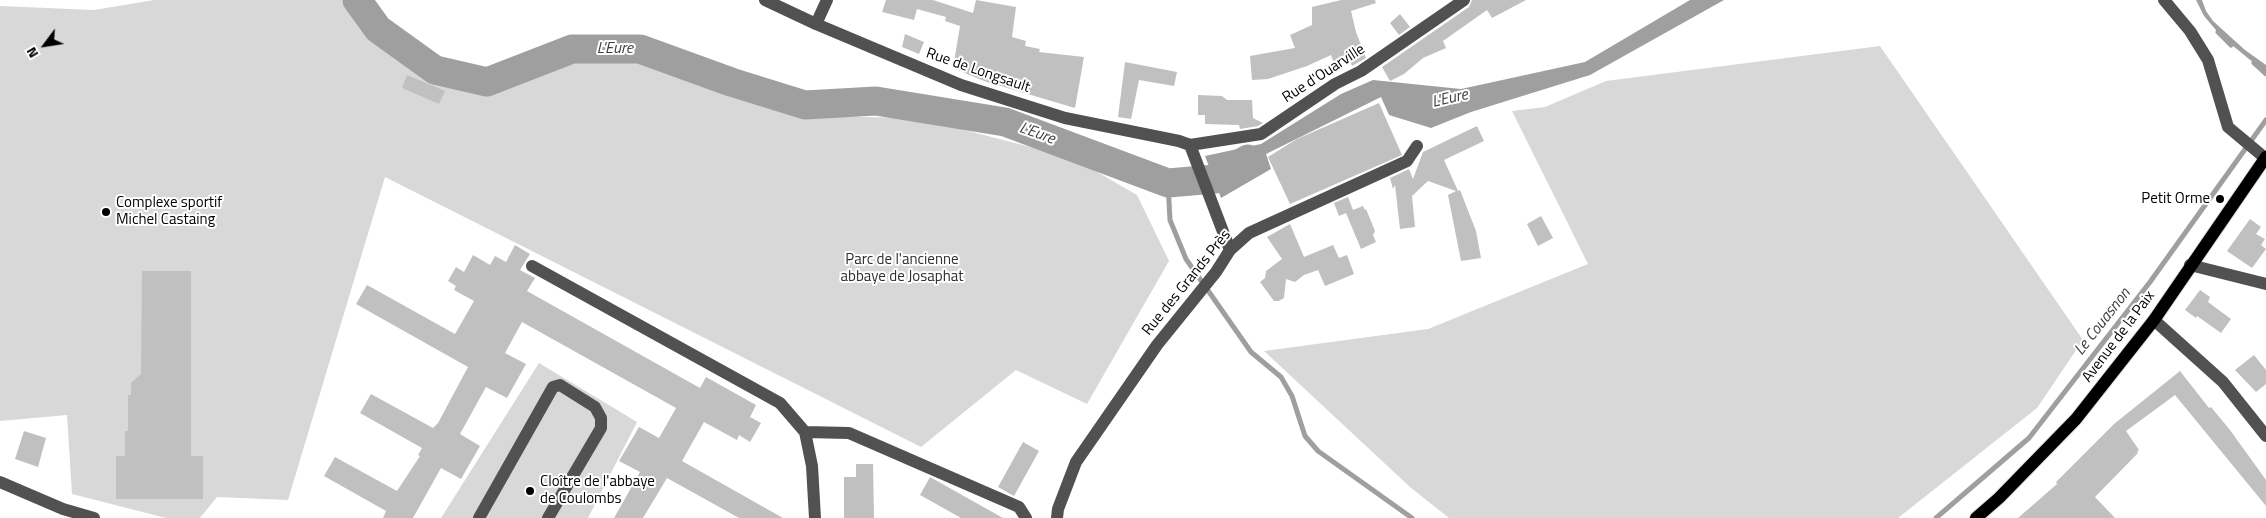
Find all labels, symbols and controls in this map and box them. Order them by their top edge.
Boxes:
north arrow [20,20,70,70]
water label: L'Eure [597,39,633,59]
street label: Rue d'Ouarville [1279,41,1369,107]
text: N [20,43,43,63]
street label: Rue de Longsault [924,45,1032,97]
water label: L'Eure [1430,86,1470,112]
water label: L'Eure [1017,119,1057,149]
place label: Petit Orme [2141,190,2210,208]
marker: Petit Orme [2214,193,2226,205]
place label: Complexe sportif Michel Castaing [116,194,222,229]
marker: Complexe sportif Michel Castaing [100,206,112,218]
street label: Rue des Grands Près [1139,227,1235,339]
park label: Parc de l'ancienne abbaye de Josaphat [841,251,963,286]
water label: Le Couasnon [2071,285,2135,359]
street label: Avenue de la Paix [2079,288,2159,386]
place label: Cloître de l'abbaye de Coulombs [540,473,655,508]
marker: Cloître de l'abbaye de Coulombs [524,485,536,497]

